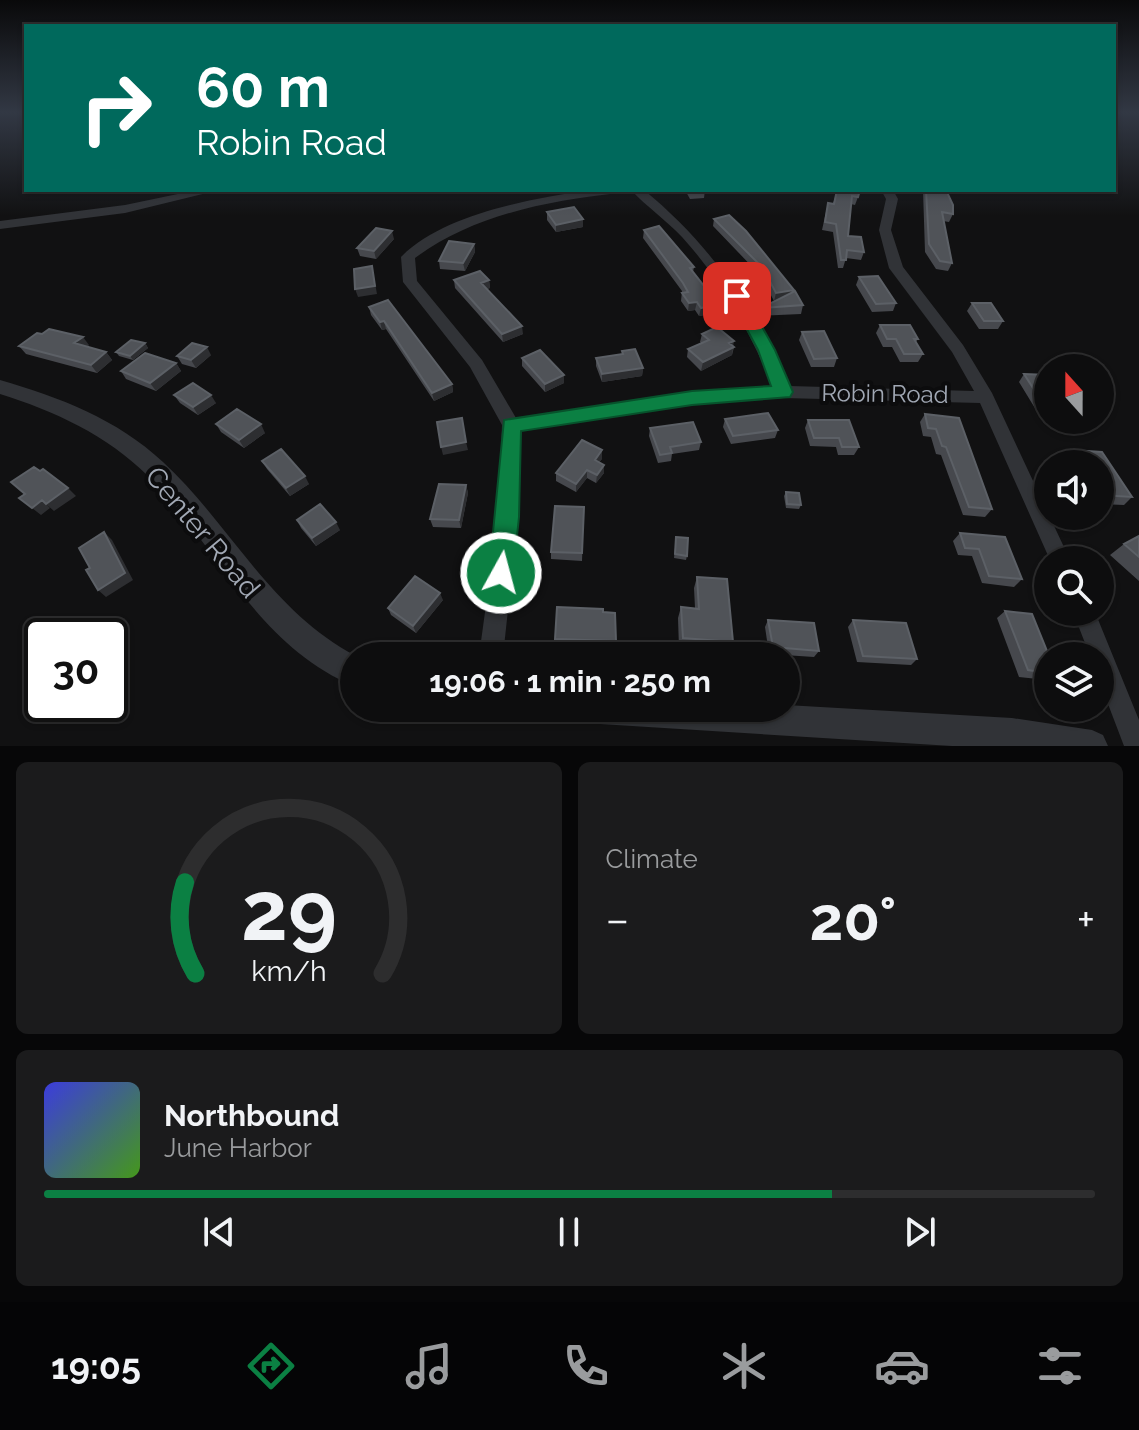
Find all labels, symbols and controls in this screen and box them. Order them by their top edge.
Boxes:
text: 60 m [196,54,330,120]
icon: right [64,56,168,160]
text: Robin Road [196,121,387,163]
pin [703,262,771,330]
icon: arrive [715,274,759,318]
north arrow [1034,354,1114,434]
map controls [1034,354,1114,722]
street label: Robin Road [821,378,949,409]
button: sound [1034,450,1114,530]
street label: Center Road [138,460,267,605]
position arrow [459,531,543,615]
button: search [1034,546,1114,626]
speed limit sign: 30 [24,618,128,722]
button: layers [1034,642,1114,722]
text: 19:06 · 1 min · 250 m [429,664,711,699]
text: Climate [606,844,698,874]
text: 29 [241,862,337,959]
text: 20° [810,884,896,954]
text: − [606,894,629,945]
text: + [1077,894,1095,945]
text: km/h [251,954,326,988]
text: Northbound [164,1098,339,1133]
text: June Harbor [164,1133,312,1163]
icon: previous [197,1210,241,1254]
icon: pause [547,1210,591,1254]
icon: next [898,1210,942,1254]
icon: directions [243,1338,299,1394]
icon: music [401,1338,457,1394]
icon: phone [558,1338,614,1394]
icon: climate [716,1338,772,1394]
icon: car [874,1338,930,1394]
icon: filters [1032,1338,1088,1394]
text: 19:05 [51,1345,141,1387]

